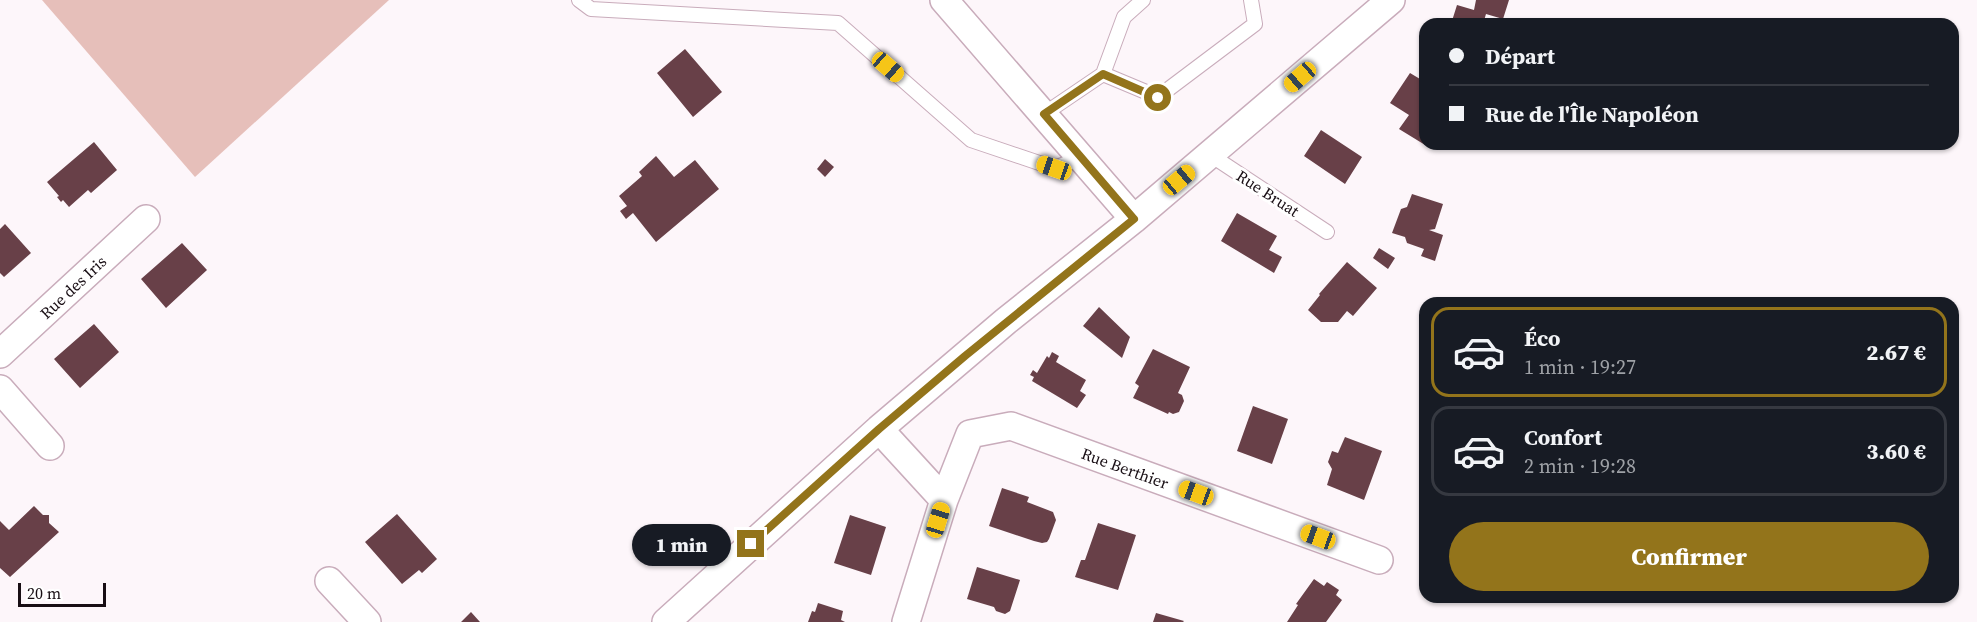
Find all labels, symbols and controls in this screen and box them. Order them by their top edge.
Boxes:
text: Départ [1485,41,1555,71]
car [869,48,907,86]
car [1281,58,1319,96]
route start [1144,84,1171,111]
text: Rue de l'Île Napoléon [1485,99,1699,129]
car [1034,154,1074,182]
car [1159,162,1199,198]
street label: Rue Bruat [1232,164,1304,222]
street label: Rue des Iris [35,250,111,324]
text: Éco [1524,323,1561,353]
icon: car [1452,325,1506,379]
text: 2.67 € [1866,337,1926,367]
text: 1 min · 19:27 [1524,353,1636,381]
text: Confort [1524,422,1602,452]
icon: car [1452,424,1506,478]
text: 3.60 € [1866,436,1926,466]
street label: Rue Berthier [1078,442,1172,494]
text: 2 min · 19:28 [1524,452,1636,480]
car [1176,478,1216,508]
car [924,500,952,540]
car [1298,522,1338,552]
button: Confirmer [1449,522,1929,591]
callout: 1 min [631,523,730,565]
route end [737,530,764,557]
text: 1 min [655,531,708,559]
scale bar [18,580,106,608]
text: 20 m [27,582,61,604]

